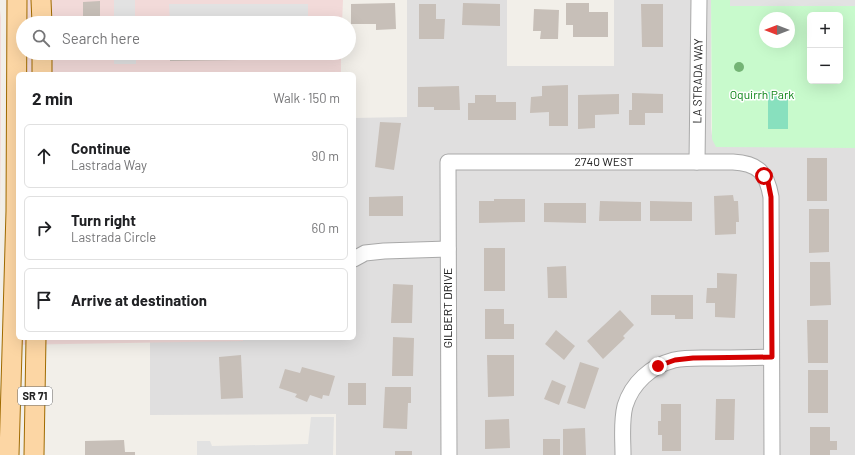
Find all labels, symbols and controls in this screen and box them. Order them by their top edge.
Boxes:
north arrow [759,12,795,48]
map controls [807,12,843,84]
button: + [807,12,843,48]
search box [16,16,356,60]
icon: search [30,27,52,49]
text: Search here [62,29,140,47]
street label: LA STRADA WAY [689,38,705,124]
button: − [807,48,843,84]
park label: Oquirrh Park [730,87,794,101]
text: 2 min [32,88,73,108]
text: Walk · 150 m [273,90,340,106]
text: Continue [71,139,131,157]
icon: ahead [33,145,55,167]
text: 90 m [312,148,339,164]
street label: 2740 WEST [574,154,634,168]
text: Lastrada Way [71,157,147,173]
route start [755,167,773,185]
text: Turn right [71,211,136,229]
icon: right [33,217,55,239]
text: 60 m [312,220,339,236]
text: Lastrada Circle [71,229,156,245]
street label: GILBERT DRIVE [440,268,454,348]
icon: arrive [33,289,55,311]
text: Arrive at destination [71,291,207,309]
route end [649,357,667,375]
road number: SR 71 [18,387,52,405]

